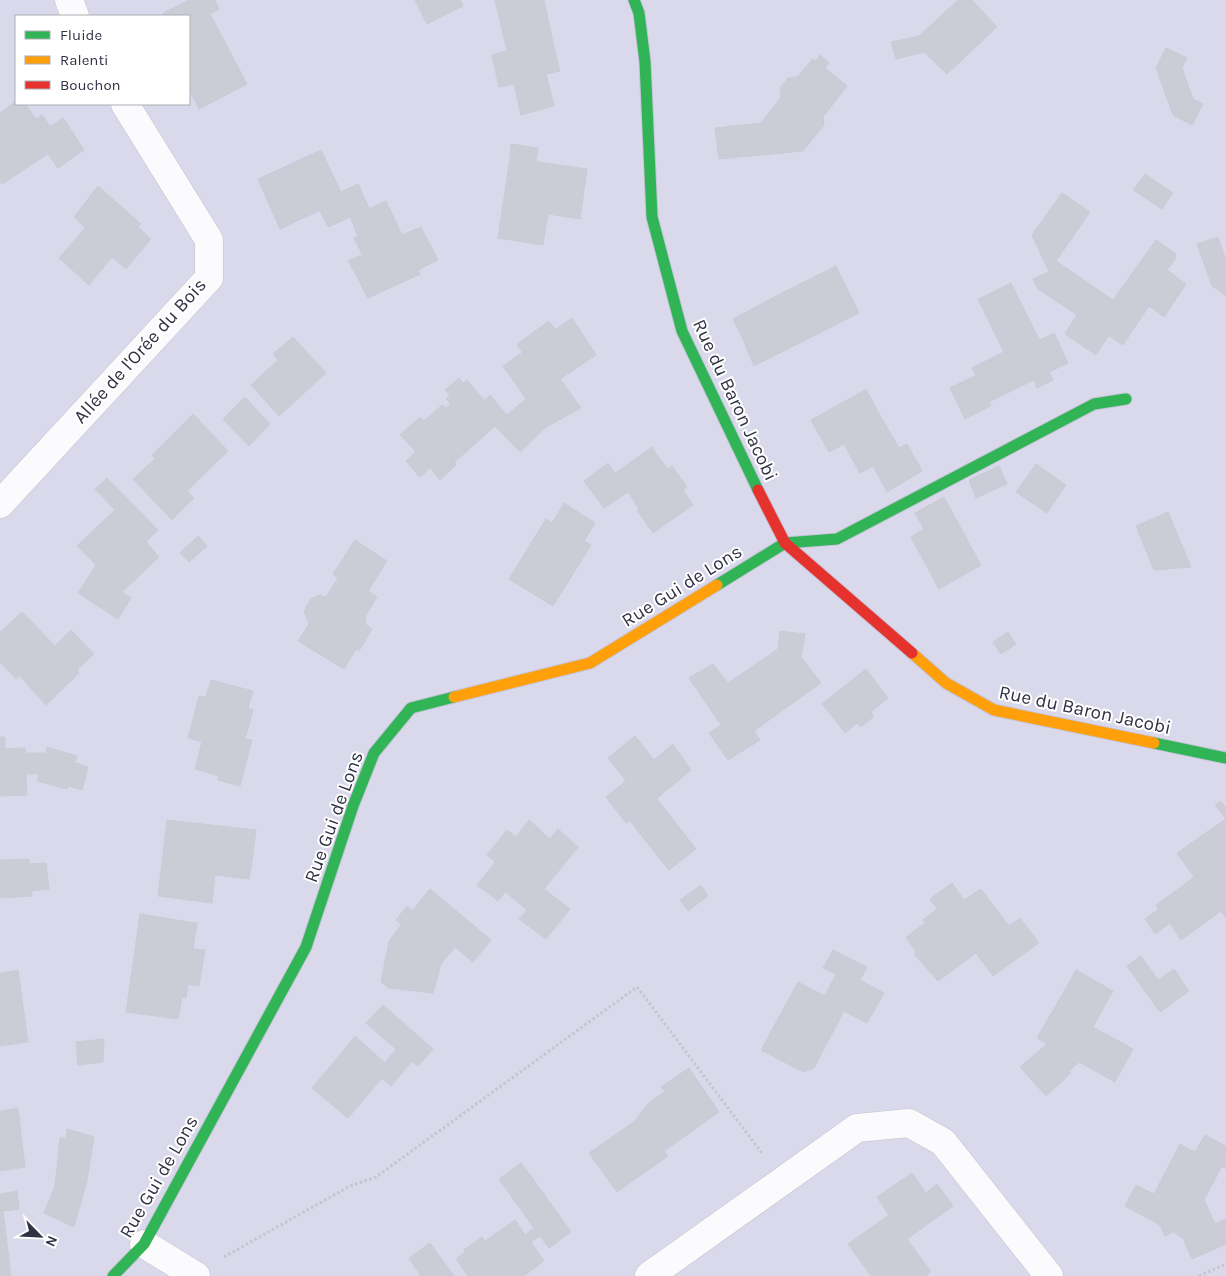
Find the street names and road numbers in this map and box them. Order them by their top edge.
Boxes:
street label: Allée de l'Orée du Bois [69,274,211,428]
street label: Rue du Baron Jacobi [688,316,782,484]
street label: Rue Gui de Lons [618,540,746,632]
street label: Rue du Baron Jacobi [997,681,1173,739]
street label: Rue Gui de Lons [300,749,368,885]
street label: Rue Gui de Lons [115,1112,203,1242]

